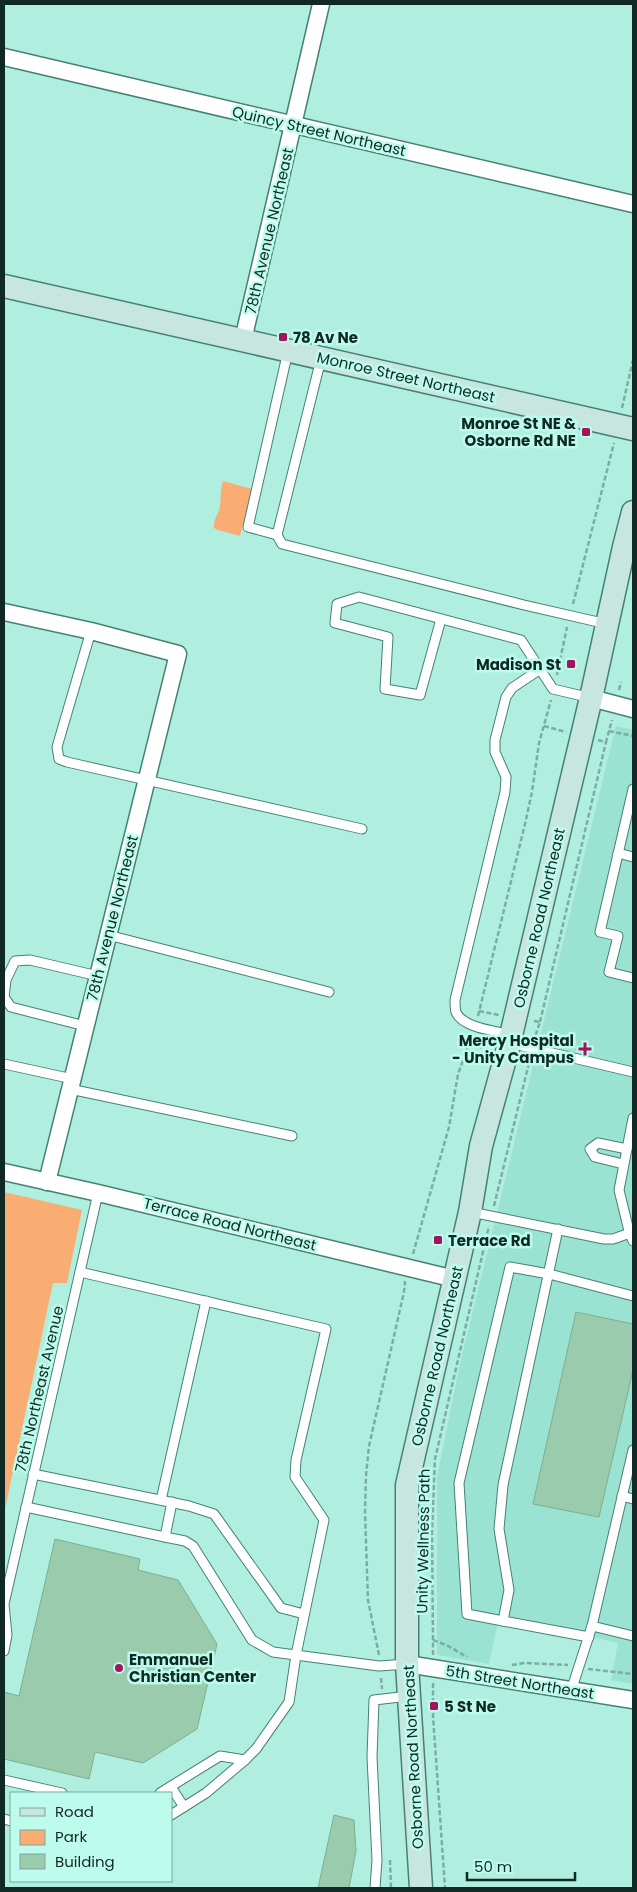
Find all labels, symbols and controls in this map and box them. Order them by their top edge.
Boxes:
street label: Quincy Street Northeast [230,101,408,161]
street label: 78th Avenue Northeast [240,146,298,316]
place label: 78 Av Ne [293,327,358,348]
marker: 78 Av Ne [277,331,289,343]
street label: Monroe Street Northeast [315,346,497,408]
place label: Monroe St NE & Osborne Rd NE [461,413,576,451]
marker: Monroe St NE & Osborne Rd NE [580,426,592,438]
place label: Madison St [476,654,561,675]
marker: Madison St [565,658,577,670]
street label: Osborne Road Northeast [508,826,570,1010]
street label: 78th Avenue Northeast [81,833,143,1003]
place label: Mercy Hospital - Unity Campus [452,1030,574,1068]
marker: Mercy Hospital - Unity Campus [578,1042,592,1056]
street label: Terrace Road Northeast [141,1192,319,1256]
place label: Terrace Rd [448,1230,531,1251]
marker: Terrace Rd [432,1234,444,1246]
street label: Osborne Road Northeast [406,1264,468,1448]
street label: 78th Northeast Avenue [10,1304,68,1474]
street label: Unity Wellness Path [411,1468,435,1614]
place label: Emmanuel Christian Center [129,1649,257,1687]
street label: 5th Street Northeast [444,1660,596,1704]
marker: Emmanuel Christian Center [113,1662,125,1674]
street label: Osborne Road Northeast [398,1664,428,1850]
place label: 5 St Ne [444,1696,496,1717]
marker: 5 St Ne [428,1700,440,1712]
legend [10,1792,172,1882]
text: Road [55,1801,94,1822]
text: Park [55,1826,87,1847]
scale bar [467,1850,574,1882]
text: Building [55,1851,115,1872]
text: 50 m [474,1856,512,1877]

